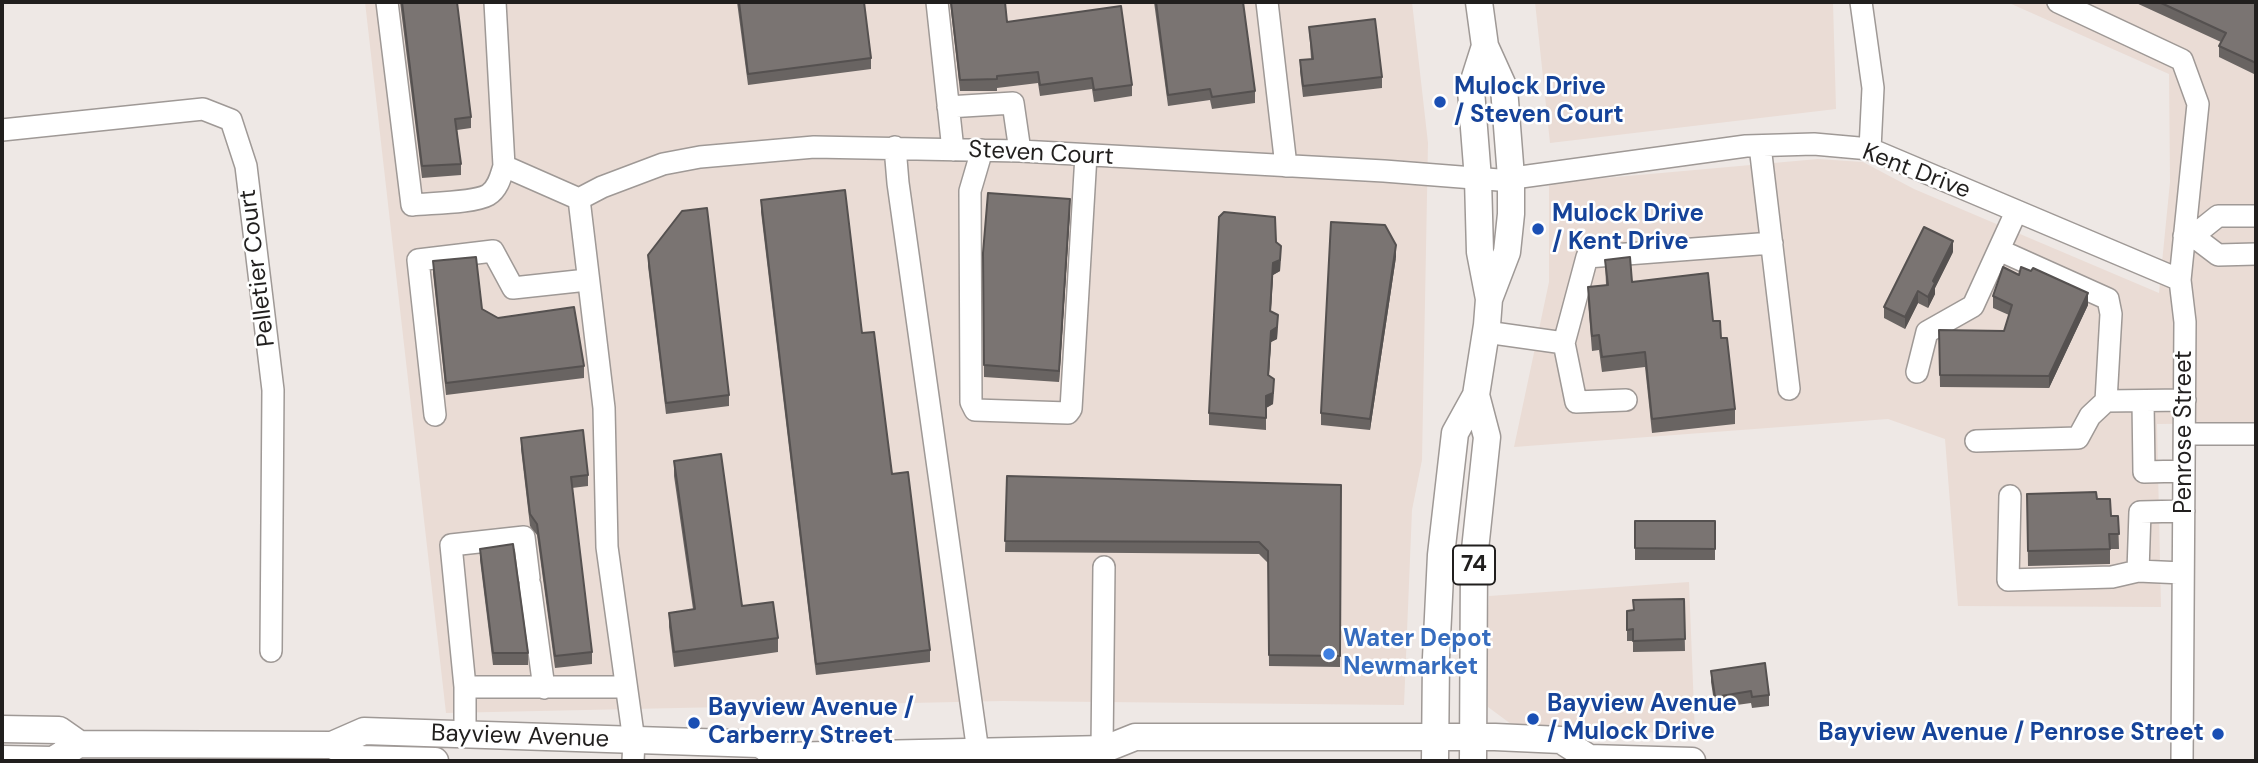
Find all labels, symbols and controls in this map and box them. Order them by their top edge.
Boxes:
place label: Mulock Drive / Steven Court [1454,74,1624,130]
marker: Mulock Drive / Steven Court [1432,94,1448,110]
street label: Steven Court [968,136,1114,172]
street label: Kent Drive [1858,138,1974,206]
street label: Pelletier Court [234,188,282,348]
place label: Mulock Drive / Kent Drive [1552,201,1704,257]
marker: Mulock Drive / Kent Drive [1530,221,1546,237]
street label: Penrose Street [2171,350,2199,514]
road number: 74 [1453,545,1495,584]
place label: Water Depot Newmarket [1343,626,1492,682]
marker: Water Depot Newmarket [1321,646,1337,662]
place label: Bayview Avenue / Mulock Drive [1547,691,1737,747]
place label: Bayview Avenue / Carberry Street [708,695,914,751]
marker: Bayview Avenue / Mulock Drive [1525,711,1541,727]
marker: Bayview Avenue / Carberry Street [686,715,702,731]
street label: Bayview Avenue [430,719,610,755]
place label: Bayview Avenue / Penrose Street [1818,720,2204,748]
marker: Bayview Avenue / Penrose Street [2210,726,2226,742]

